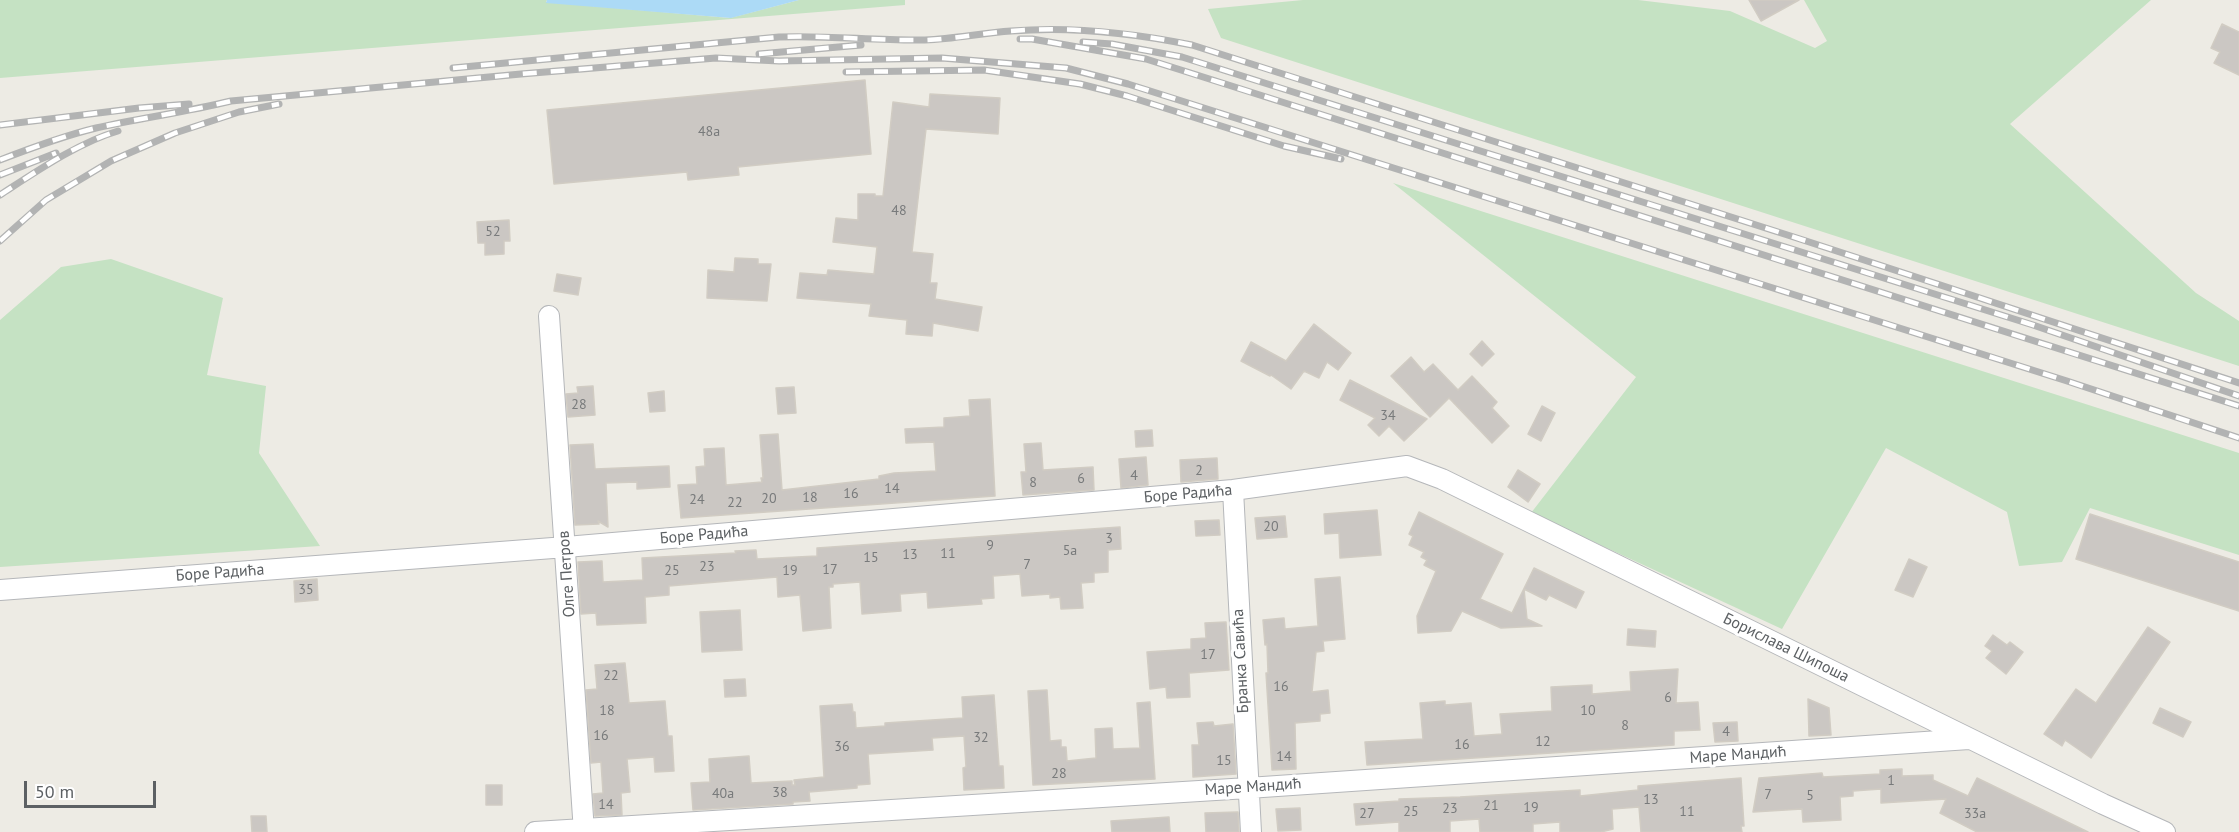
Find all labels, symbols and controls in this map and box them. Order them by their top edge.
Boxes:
house number: 48a [698,124,720,140]
house number: 48 [891,203,907,219]
house number: 52 [485,224,501,240]
house number: 28 [571,397,587,413]
house number: 34 [1380,408,1396,424]
house number: 2 [1195,463,1203,479]
house number: 4 [1130,468,1138,484]
house number: 6 [1077,471,1085,487]
house number: 8 [1029,475,1037,491]
house number: 14 [884,481,900,497]
street label: Боре Радића [1143,481,1233,507]
house number: 16 [843,486,859,502]
house number: 18 [802,490,818,506]
house number: 20 [761,491,777,507]
house number: 24 [689,492,705,508]
house number: 22 [727,495,743,511]
house number: 20 [1263,519,1279,535]
street label: Боре Радића [659,522,749,548]
street label: Олге Петров [554,530,580,618]
house number: 3 [1105,531,1113,547]
house number: 9 [986,538,994,554]
house number: 5a [1063,543,1077,559]
house number: 11 [940,546,956,562]
house number: 13 [902,547,918,563]
house number: 15 [863,550,879,566]
house number: 7 [1023,557,1031,573]
house number: 23 [699,559,715,575]
street label: Боре Радића [175,560,265,586]
house number: 17 [822,562,838,578]
house number: 25 [664,563,680,579]
house number: 19 [782,563,798,579]
house number: 35 [298,582,314,598]
street label: Бранка Савића [1229,608,1253,714]
street label: Борислава Шипоша [1720,609,1852,687]
house number: 17 [1200,647,1216,663]
house number: 22 [603,668,619,684]
house number: 16 [1273,679,1289,695]
house number: 6 [1664,690,1672,706]
house number: 18 [599,703,615,719]
house number: 10 [1580,703,1596,719]
house number: 8 [1621,718,1629,734]
house number: 4 [1722,724,1730,740]
house number: 16 [593,728,609,744]
house number: 32 [973,730,989,746]
house number: 12 [1535,734,1551,750]
house number: 16 [1454,737,1470,753]
house number: 36 [834,739,850,755]
street label: Маре Мандић [1689,742,1787,768]
house number: 14 [1276,749,1292,765]
house number: 15 [1216,753,1232,769]
house number: 28 [1051,766,1067,782]
scale bar [27,769,159,807]
house number: 1 [1887,773,1895,789]
street label: Маре Мандић [1204,774,1302,800]
text: 50 m [35,780,74,803]
house number: 38 [772,785,788,801]
house number: 40a [712,786,734,802]
house number: 7 [1764,787,1772,803]
house number: 5 [1806,788,1814,804]
house number: 13 [1643,792,1659,808]
house number: 14 [598,797,614,813]
house number: 21 [1483,798,1499,814]
house number: 19 [1523,800,1539,816]
house number: 23 [1442,801,1458,817]
house number: 25 [1403,804,1419,820]
house number: 11 [1679,804,1695,820]
house number: 27 [1359,806,1375,822]
house number: 33a [1964,806,1986,822]

